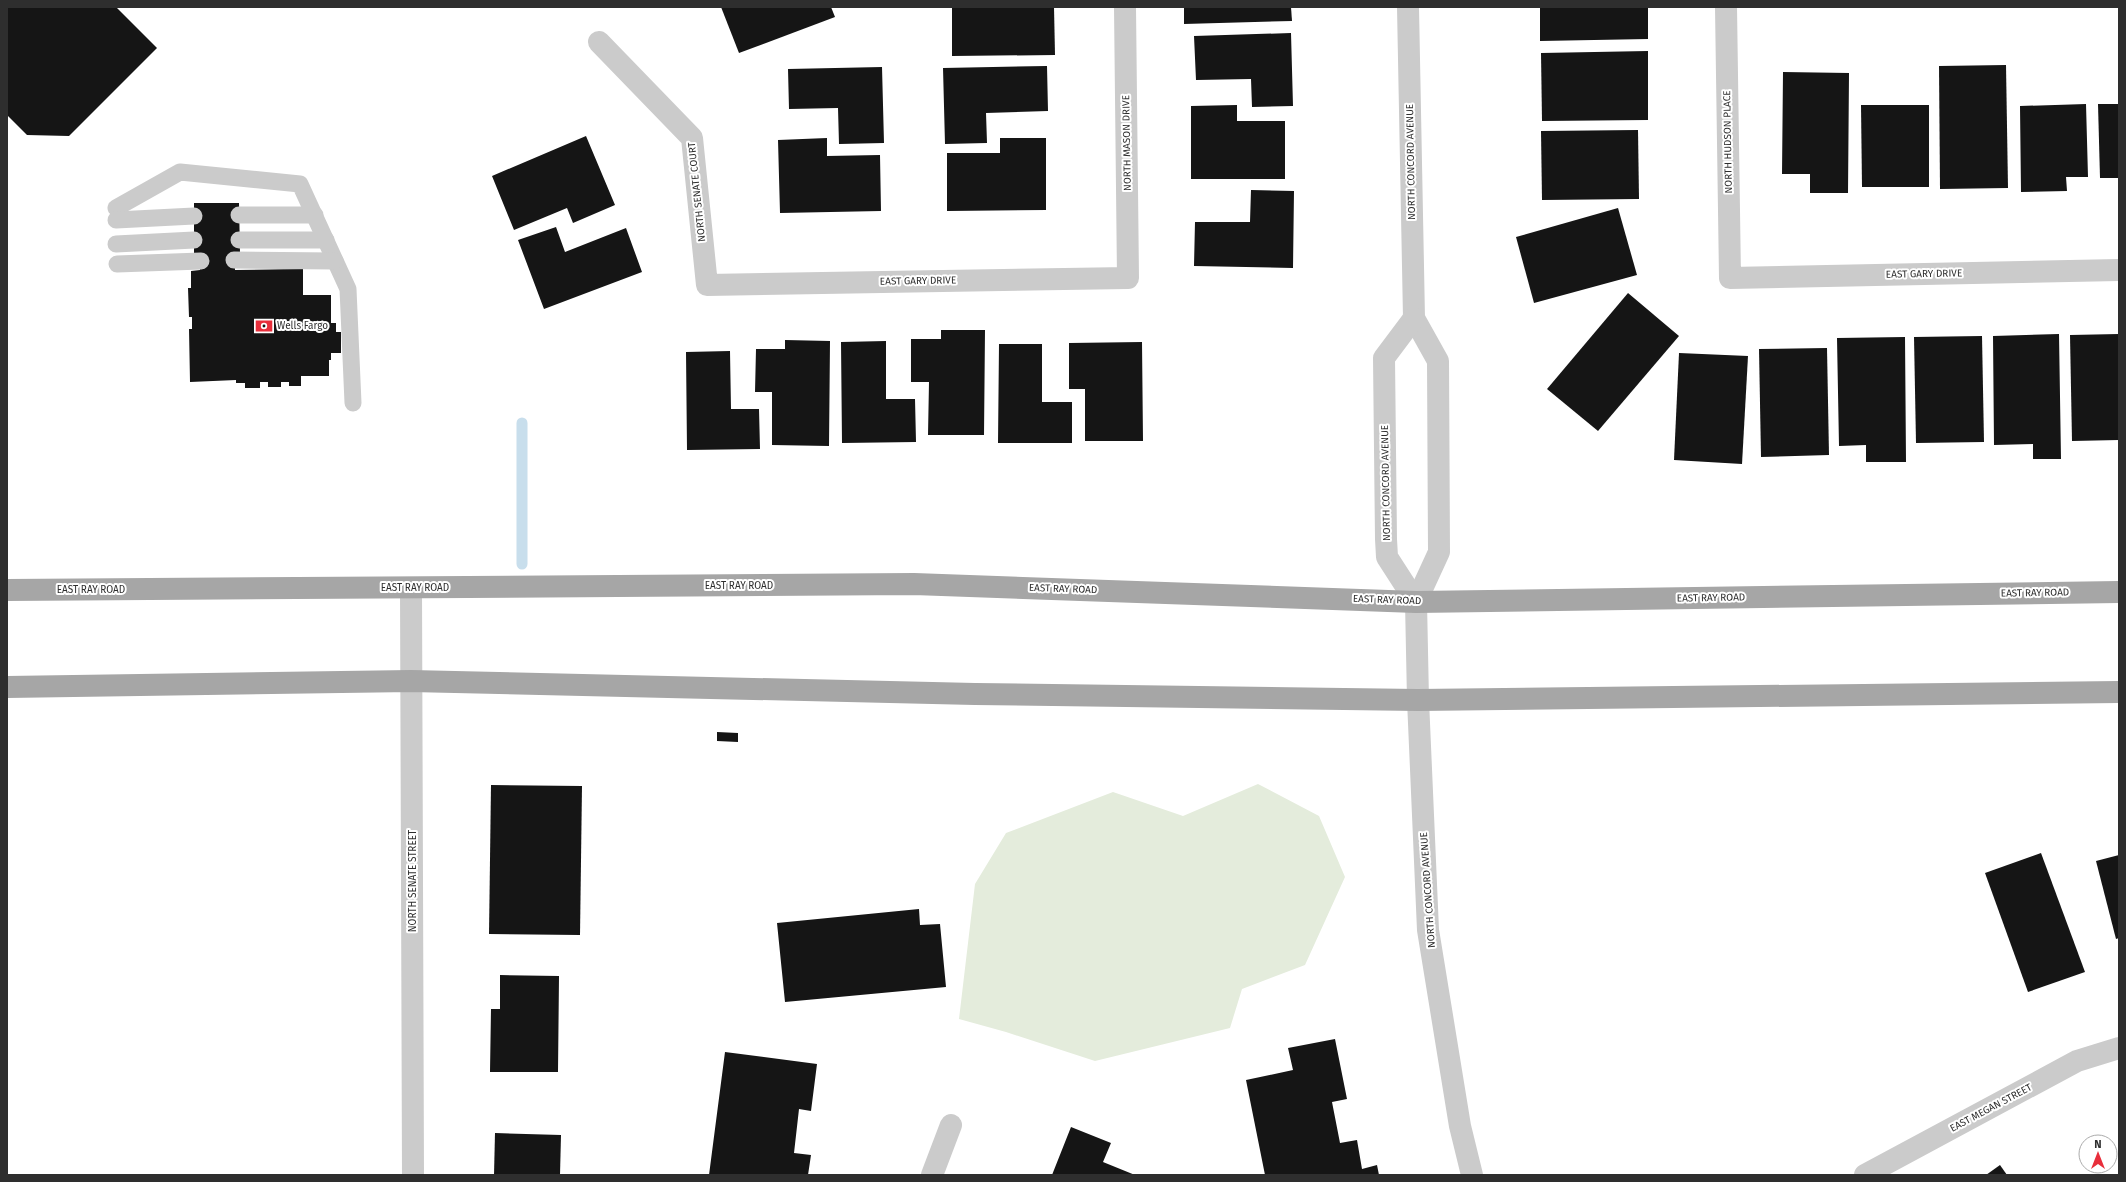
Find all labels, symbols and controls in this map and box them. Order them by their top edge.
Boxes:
street label: NORTH HUDSON PLACE [1721,90,1735,194]
street label: NORTH MASON DRIVE [1120,95,1134,191]
street label: NORTH CONCORD AVENUE [1404,104,1418,220]
street label: NORTH SENATE COURT [686,141,708,242]
street label: EAST GARY DRIVE [1886,267,1962,281]
street label: EAST GARY DRIVE [880,274,956,288]
bank icon: Wells Fargo [254,316,274,336]
place label: Wells Fargo [277,320,328,332]
street label: NORTH CONCORD AVENUE [1379,425,1393,541]
street label: EAST RAY ROAD [705,580,773,592]
street label: EAST RAY ROAD [381,582,449,594]
street label: EAST RAY ROAD [1029,582,1097,596]
street label: EAST RAY ROAD [57,584,125,596]
street label: EAST RAY ROAD [2001,586,2069,600]
street label: EAST RAY ROAD [1677,591,1745,605]
street label: EAST RAY ROAD [1353,593,1421,607]
street label: NORTH SENATE STREET [407,829,419,932]
street label: NORTH CONCORD AVENUE [1418,832,1438,948]
street label: EAST MEGAN STREET [1948,1081,2035,1135]
north arrow [2078,1134,2118,1174]
text: N [2094,1138,2102,1151]

